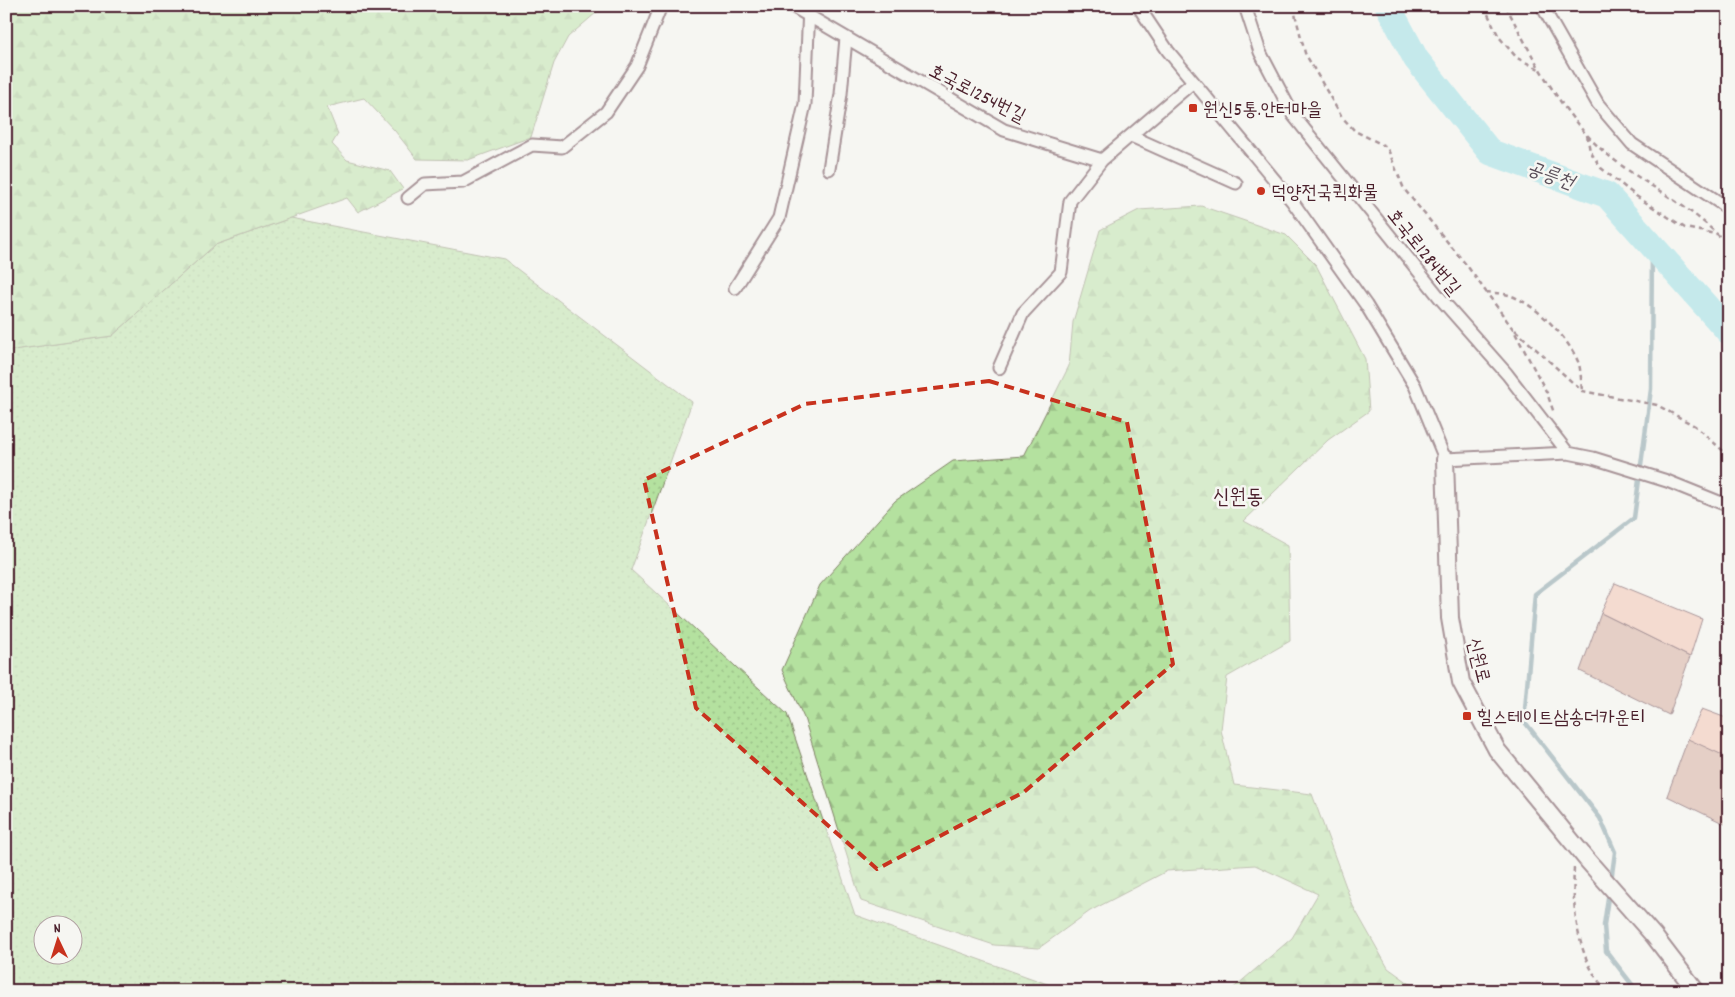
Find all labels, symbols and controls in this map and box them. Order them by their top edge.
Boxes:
street label: 호국로1254번길 [923,59,1030,131]
place label: 원신5통.안터마을 [1203,98,1322,125]
marker: 원신5통.안터마을 [1187,102,1199,114]
water label: 공릉천 [1523,155,1579,199]
place label: 덕양전국퀵화물 [1271,181,1378,208]
marker: 덕양전국퀵화물 [1255,185,1267,197]
street label: 호국로1284번길 [1379,204,1466,302]
district label: 신원동 [1213,484,1263,514]
street label: 신원로 [1458,635,1495,686]
place label: 힐스테이트삼송더카운티 [1477,706,1645,733]
marker: 힐스테이트삼송더카운티 [1461,710,1473,722]
north arrow [32,914,82,964]
text: N [53,919,61,939]

